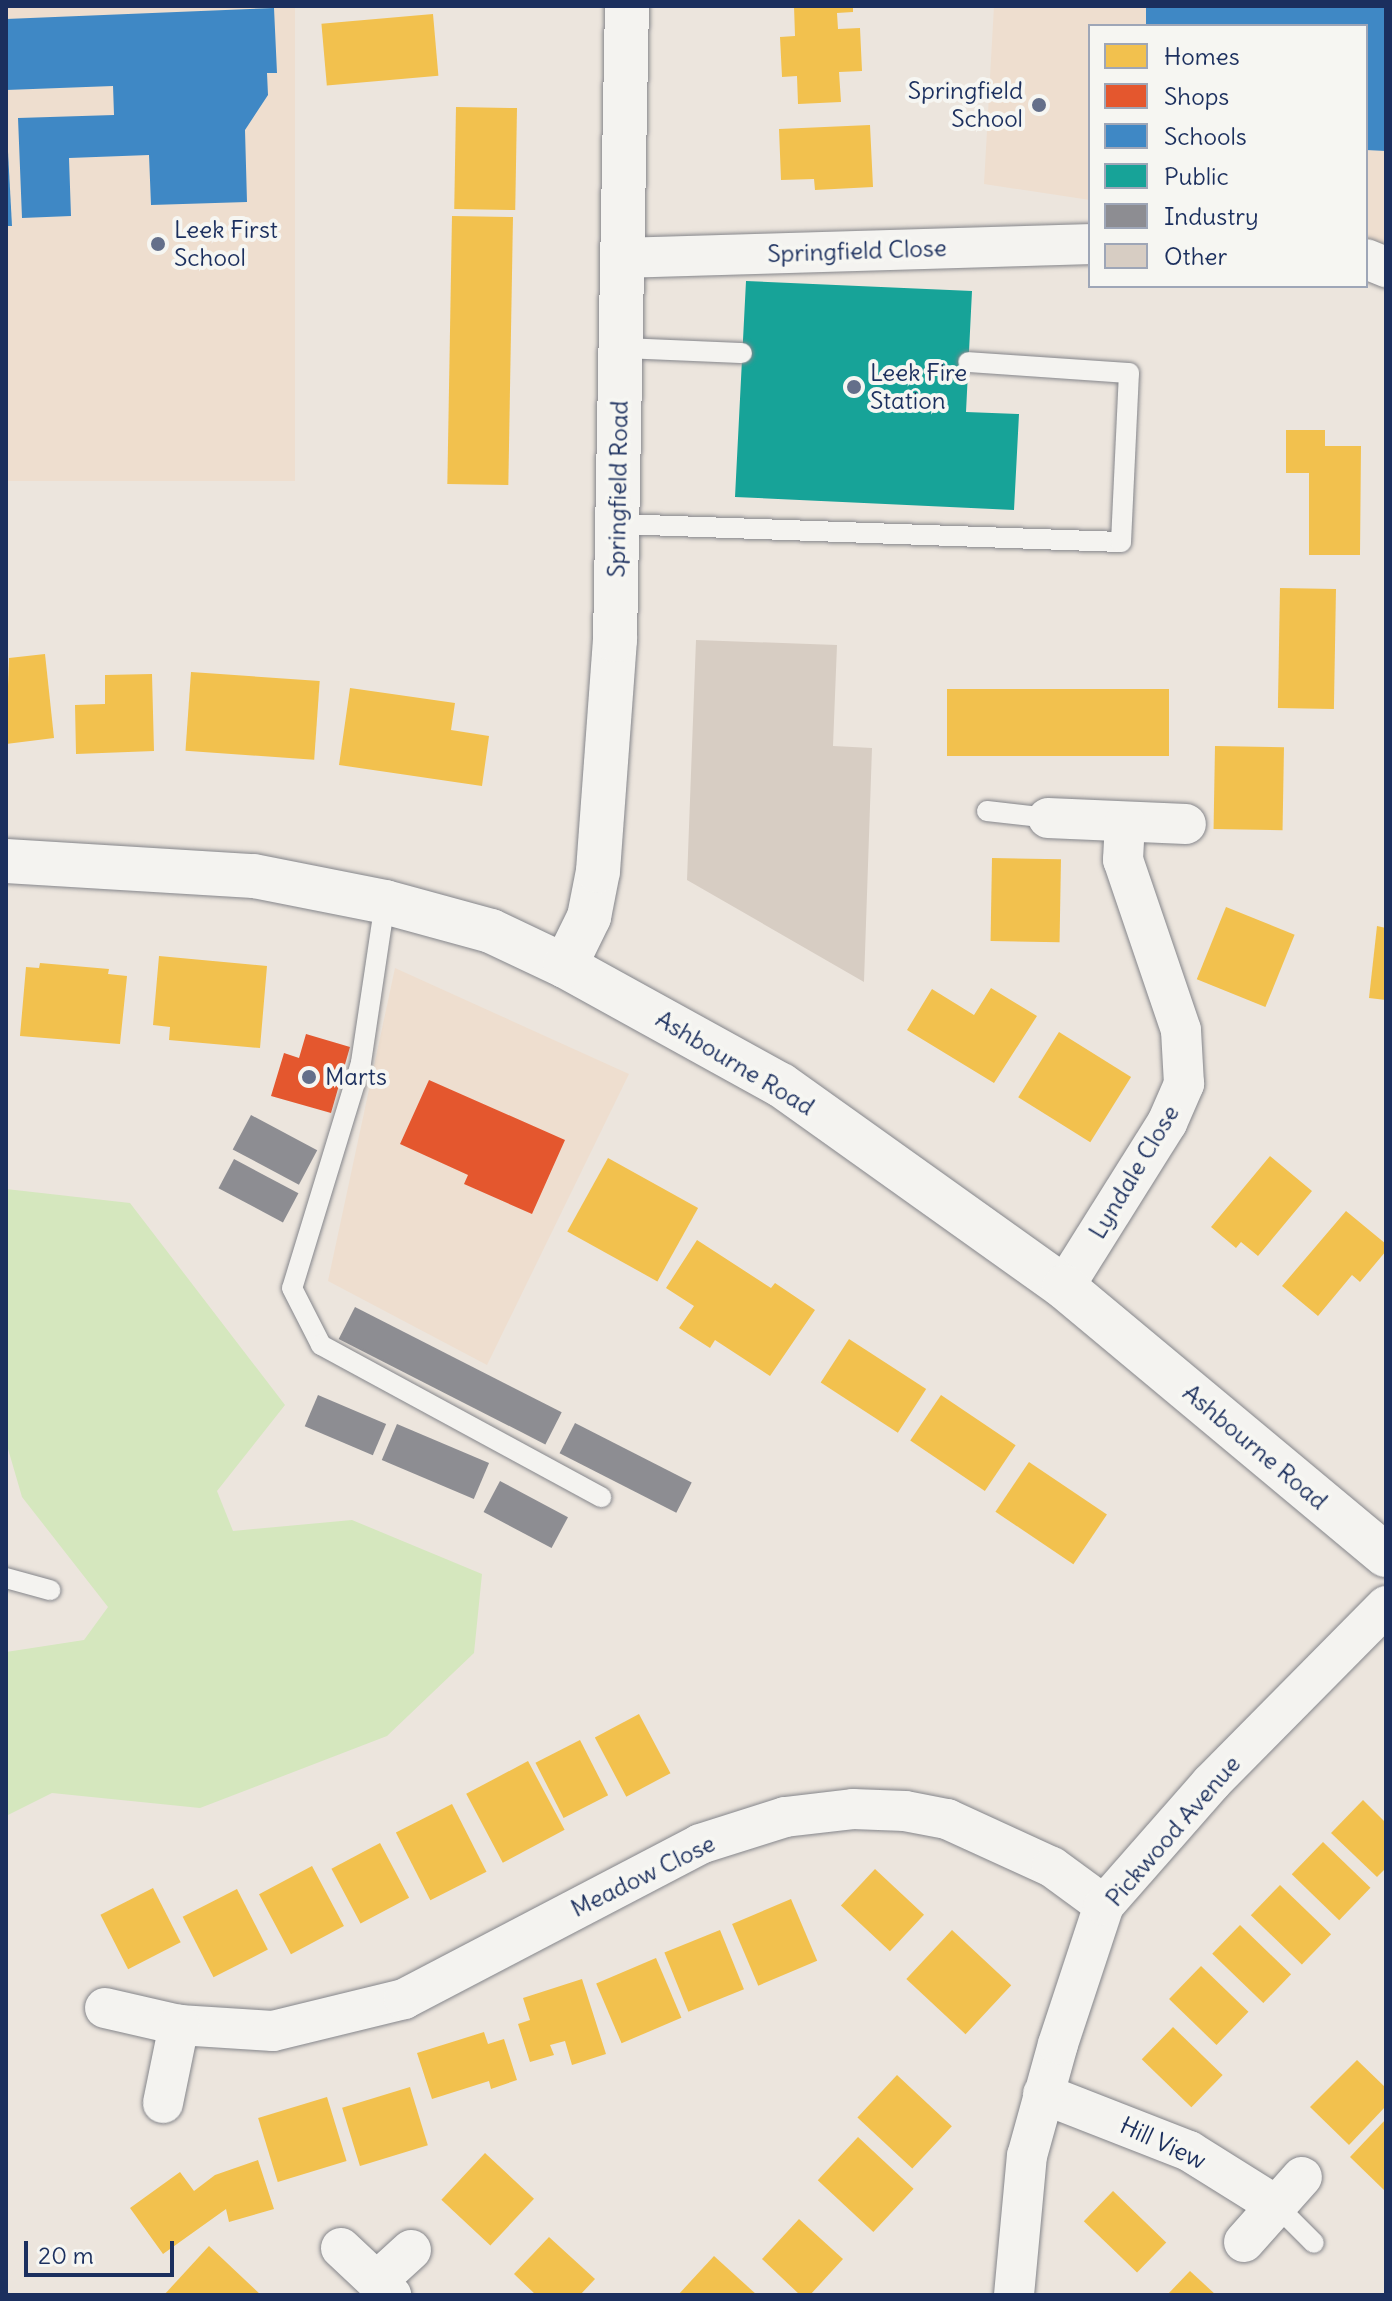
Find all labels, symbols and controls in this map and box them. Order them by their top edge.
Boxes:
legend [1088,24,1368,288]
text: Homes [1164,41,1240,71]
place label: Springfield School [908,77,1023,133]
text: Shops [1164,81,1229,111]
marker: Springfield School [1030,96,1048,114]
text: Schools [1164,121,1247,151]
text: Public [1164,161,1229,191]
text: Industry [1164,201,1259,231]
place label: Leek First School [174,216,278,272]
street label: Springfield Close [767,233,947,269]
marker: Leek First School [149,235,167,253]
text: Other [1164,241,1227,271]
place label: Leek Fire Station [870,359,967,415]
marker: Leek Fire Station [845,378,863,396]
street label: Springfield Road [602,400,634,578]
street label: Ashbourne Road [651,1004,819,1122]
place label: Marts [325,1063,387,1091]
marker: Marts [300,1068,318,1086]
street label: Lyndale Close [1083,1100,1185,1244]
street label: Ashbourne Road [1177,1378,1333,1516]
street label: Pickwood Avenue [1100,1750,1246,1912]
street label: Meadow Close [566,1829,720,1923]
street label: Hill View [1116,2111,1210,2175]
scale bar [28,2225,178,2275]
text: 20 m [38,2240,94,2270]

